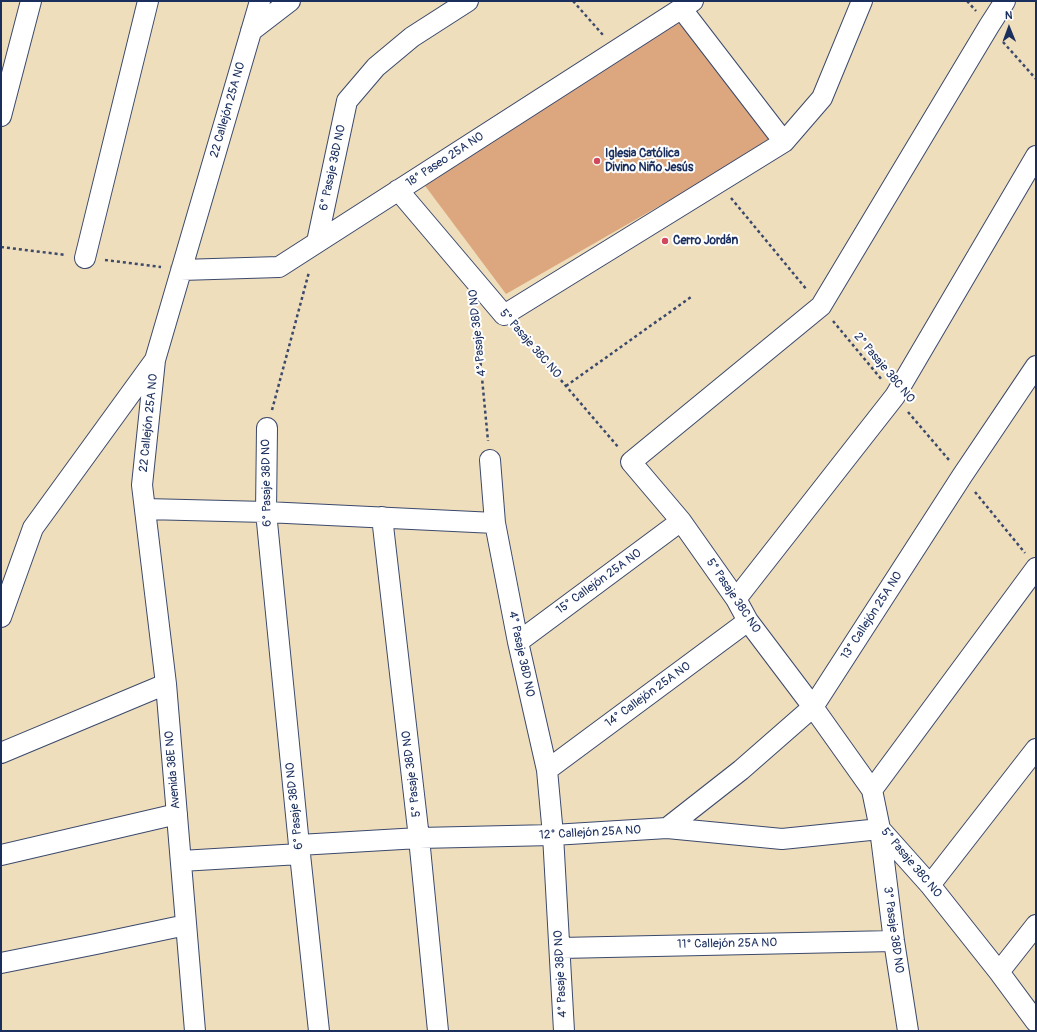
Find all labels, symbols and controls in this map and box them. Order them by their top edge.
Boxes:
north arrow [989,8,1029,48]
text: N [1005,9,1013,22]
street label: 22 Callejón 25A NO [207,61,249,159]
street label: 6° Pasaje 38D NO [317,124,349,212]
street label: 18° Paseo 25A NO [403,129,487,191]
place label: Iglesia Católica Divino Niño Jesús [605,147,693,175]
marker: Iglesia Católica Divino Niño Jesús [592,156,602,166]
place label: Cerro Jordán [673,234,738,248]
marker: Cerro Jordán [660,236,670,246]
street label: 4° Pasaje 38D NO [466,289,490,377]
street label: 5° Pasaje 38C NO [496,307,564,381]
street label: 2° Pasaje 38C NO [851,330,917,406]
street label: 22 Callejón 25A NO [137,373,161,473]
street label: 6° Pasaje 38D NO [259,439,275,527]
street label: 15° Callejón 25A NO [554,546,644,618]
street label: 5° Pasaje 38C NO [703,556,763,636]
street label: 13° Callejón 25A NO [838,569,906,663]
street label: 4° Pasaje 38D NO [505,610,537,698]
street label: 14° Callejón 25A NO [602,659,694,731]
street label: Avenida 38E NO [162,730,184,810]
street label: 5° Pasaje 38D NO [400,730,424,818]
street label: 6° Pasaje 38D NO [283,762,307,850]
street label: 12° Callejón 25A NO [539,823,641,843]
street label: 5° Pasaje 38C NO [878,825,944,901]
street label: 3° Pasaje 38D NO [880,886,906,974]
street label: 4° Pasaje 38D NO [552,930,570,1018]
street label: 11° Callejón 25A NO [677,936,777,952]

